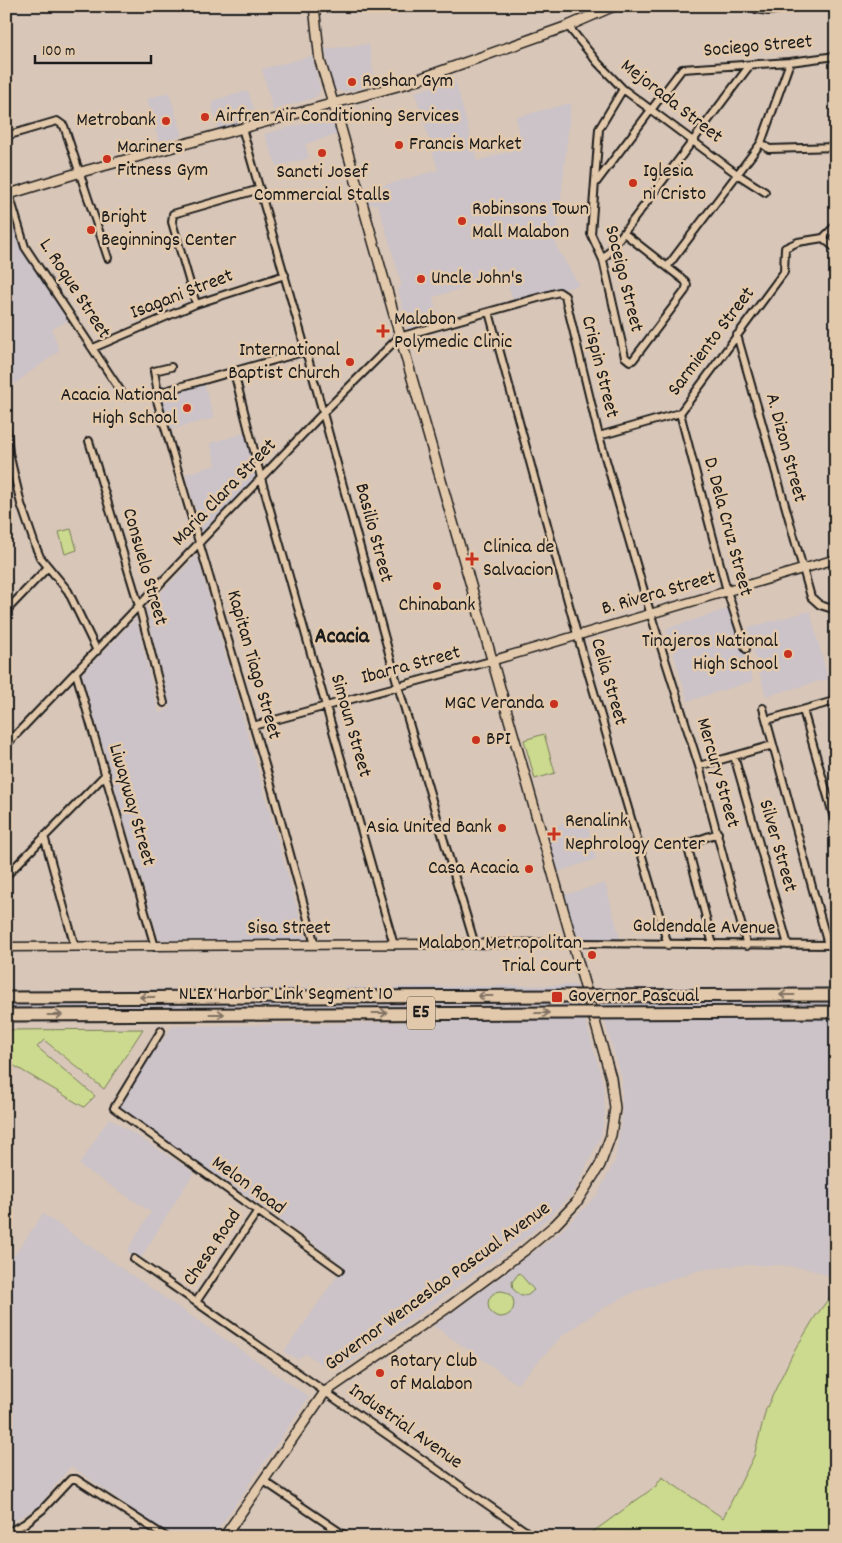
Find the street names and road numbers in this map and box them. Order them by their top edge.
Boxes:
street label: Sociego Street [702,28,814,66]
street label: Mejorada Street [614,53,728,151]
street label: Soceigo Street [596,223,650,335]
street label: L. Roque Street [31,233,117,345]
street label: Isagani Street [126,263,238,327]
street label: Sarmiento Street [662,281,762,403]
street label: Crispin Street [573,313,625,421]
street label: A. Dizon Street [757,390,813,506]
street label: Maria Clara Street [166,433,284,553]
street label: D. Dela Cruz Street [695,454,759,600]
street label: Basilio Street [346,480,400,586]
street label: Consuelo Street [114,505,174,629]
street label: B. Rivera Street [598,564,720,624]
street label: Kapitan Tiago Street [218,587,288,743]
street label: Celia Street [582,635,634,729]
street label: Ibarra Street [358,639,464,693]
street label: Simoun Street [322,671,378,781]
street label: Mercury Street [688,715,746,831]
street label: Liwayway Street [100,741,162,869]
street label: Silver Street [750,796,804,896]
street label: Goldendale Avenue [632,913,776,943]
street label: Sisa Street [247,915,331,943]
street label: NLEX Harbor Link Segment 10 [179,981,393,1009]
road number: E5 [407,996,435,1030]
street label: Melon Road [205,1150,291,1222]
street label: Governor Wenceslao Pascual Avenue [319,1195,557,1379]
street label: Chesa Road [177,1204,249,1292]
street label: Industrial Avenue [342,1377,468,1477]

